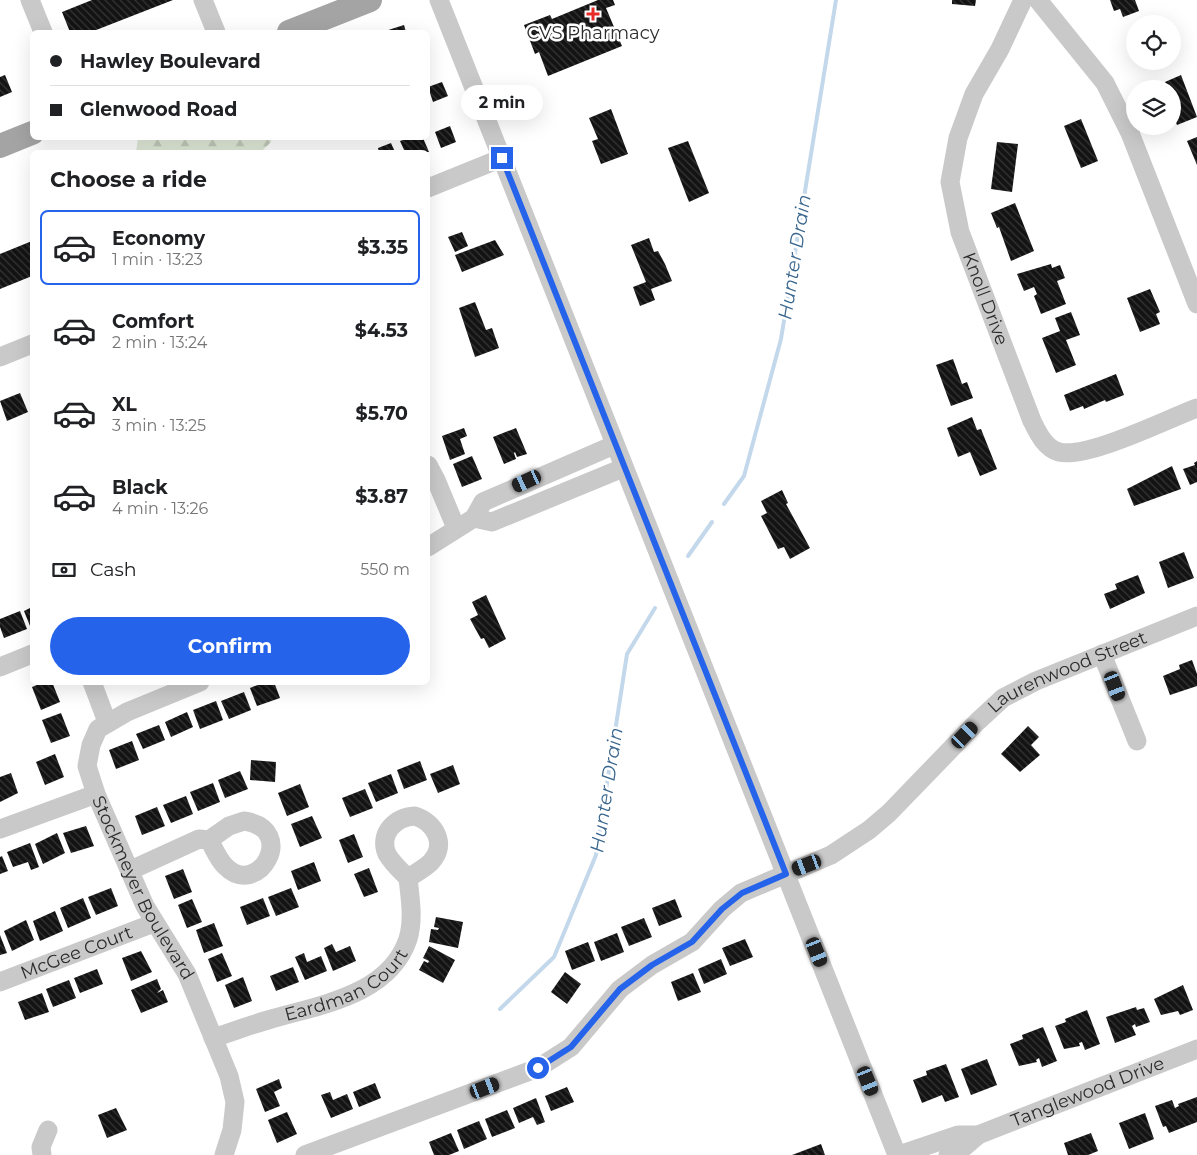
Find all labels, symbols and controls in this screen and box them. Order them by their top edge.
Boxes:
marker: CVS Pharmacy [587,8,599,20]
map controls [1126,15,1181,135]
button: locate [1126,15,1181,70]
place label: CVS Pharmacy [526,22,660,44]
text: Hawley Boulevard [80,50,261,73]
button: layers [1126,80,1181,135]
callout: 2 min [461,86,543,120]
text: 2 min [479,93,525,112]
text: Glenwood Road [80,98,237,121]
route end [491,147,513,169]
text: Choose a ride [50,166,207,193]
water label: Hunter Drain [773,193,816,321]
icon: car [52,225,97,270]
text: Economy [112,227,205,250]
text: $3.35 [357,236,408,259]
street label: Knoll Drive [958,249,1013,348]
text: 1 min · 13:23 [112,250,203,269]
icon: car [52,308,97,353]
text: Comfort [112,310,194,333]
text: $4.53 [355,319,408,342]
text: 2 min · 13:24 [112,333,207,352]
icon: car [52,391,97,436]
text: XL [112,393,137,416]
text: $5.70 [356,402,408,425]
text: 3 min · 13:25 [112,416,206,435]
car [510,468,543,494]
icon: car [52,474,97,519]
text: Black [112,476,168,499]
text: $3.87 [355,485,408,508]
text: 4 min · 13:26 [112,499,208,518]
icon: cash [50,556,78,584]
text: Cash [90,558,137,581]
text: 550 m [360,560,410,579]
button: Confirm [50,617,410,675]
street label: Laurenwood Street [983,626,1150,718]
car [1102,669,1127,703]
car [949,719,980,751]
water label: Hunter Drain [585,726,628,854]
street label: Stockmeyer Boulevard [87,793,199,984]
car [790,853,823,877]
street label: McGee Court [17,921,136,984]
car [804,935,829,969]
street label: Eardman Court [282,945,413,1026]
street label: Tanglewood Drive [1008,1052,1167,1132]
route start [527,1057,549,1079]
car [855,1064,880,1098]
car [468,1076,501,1100]

